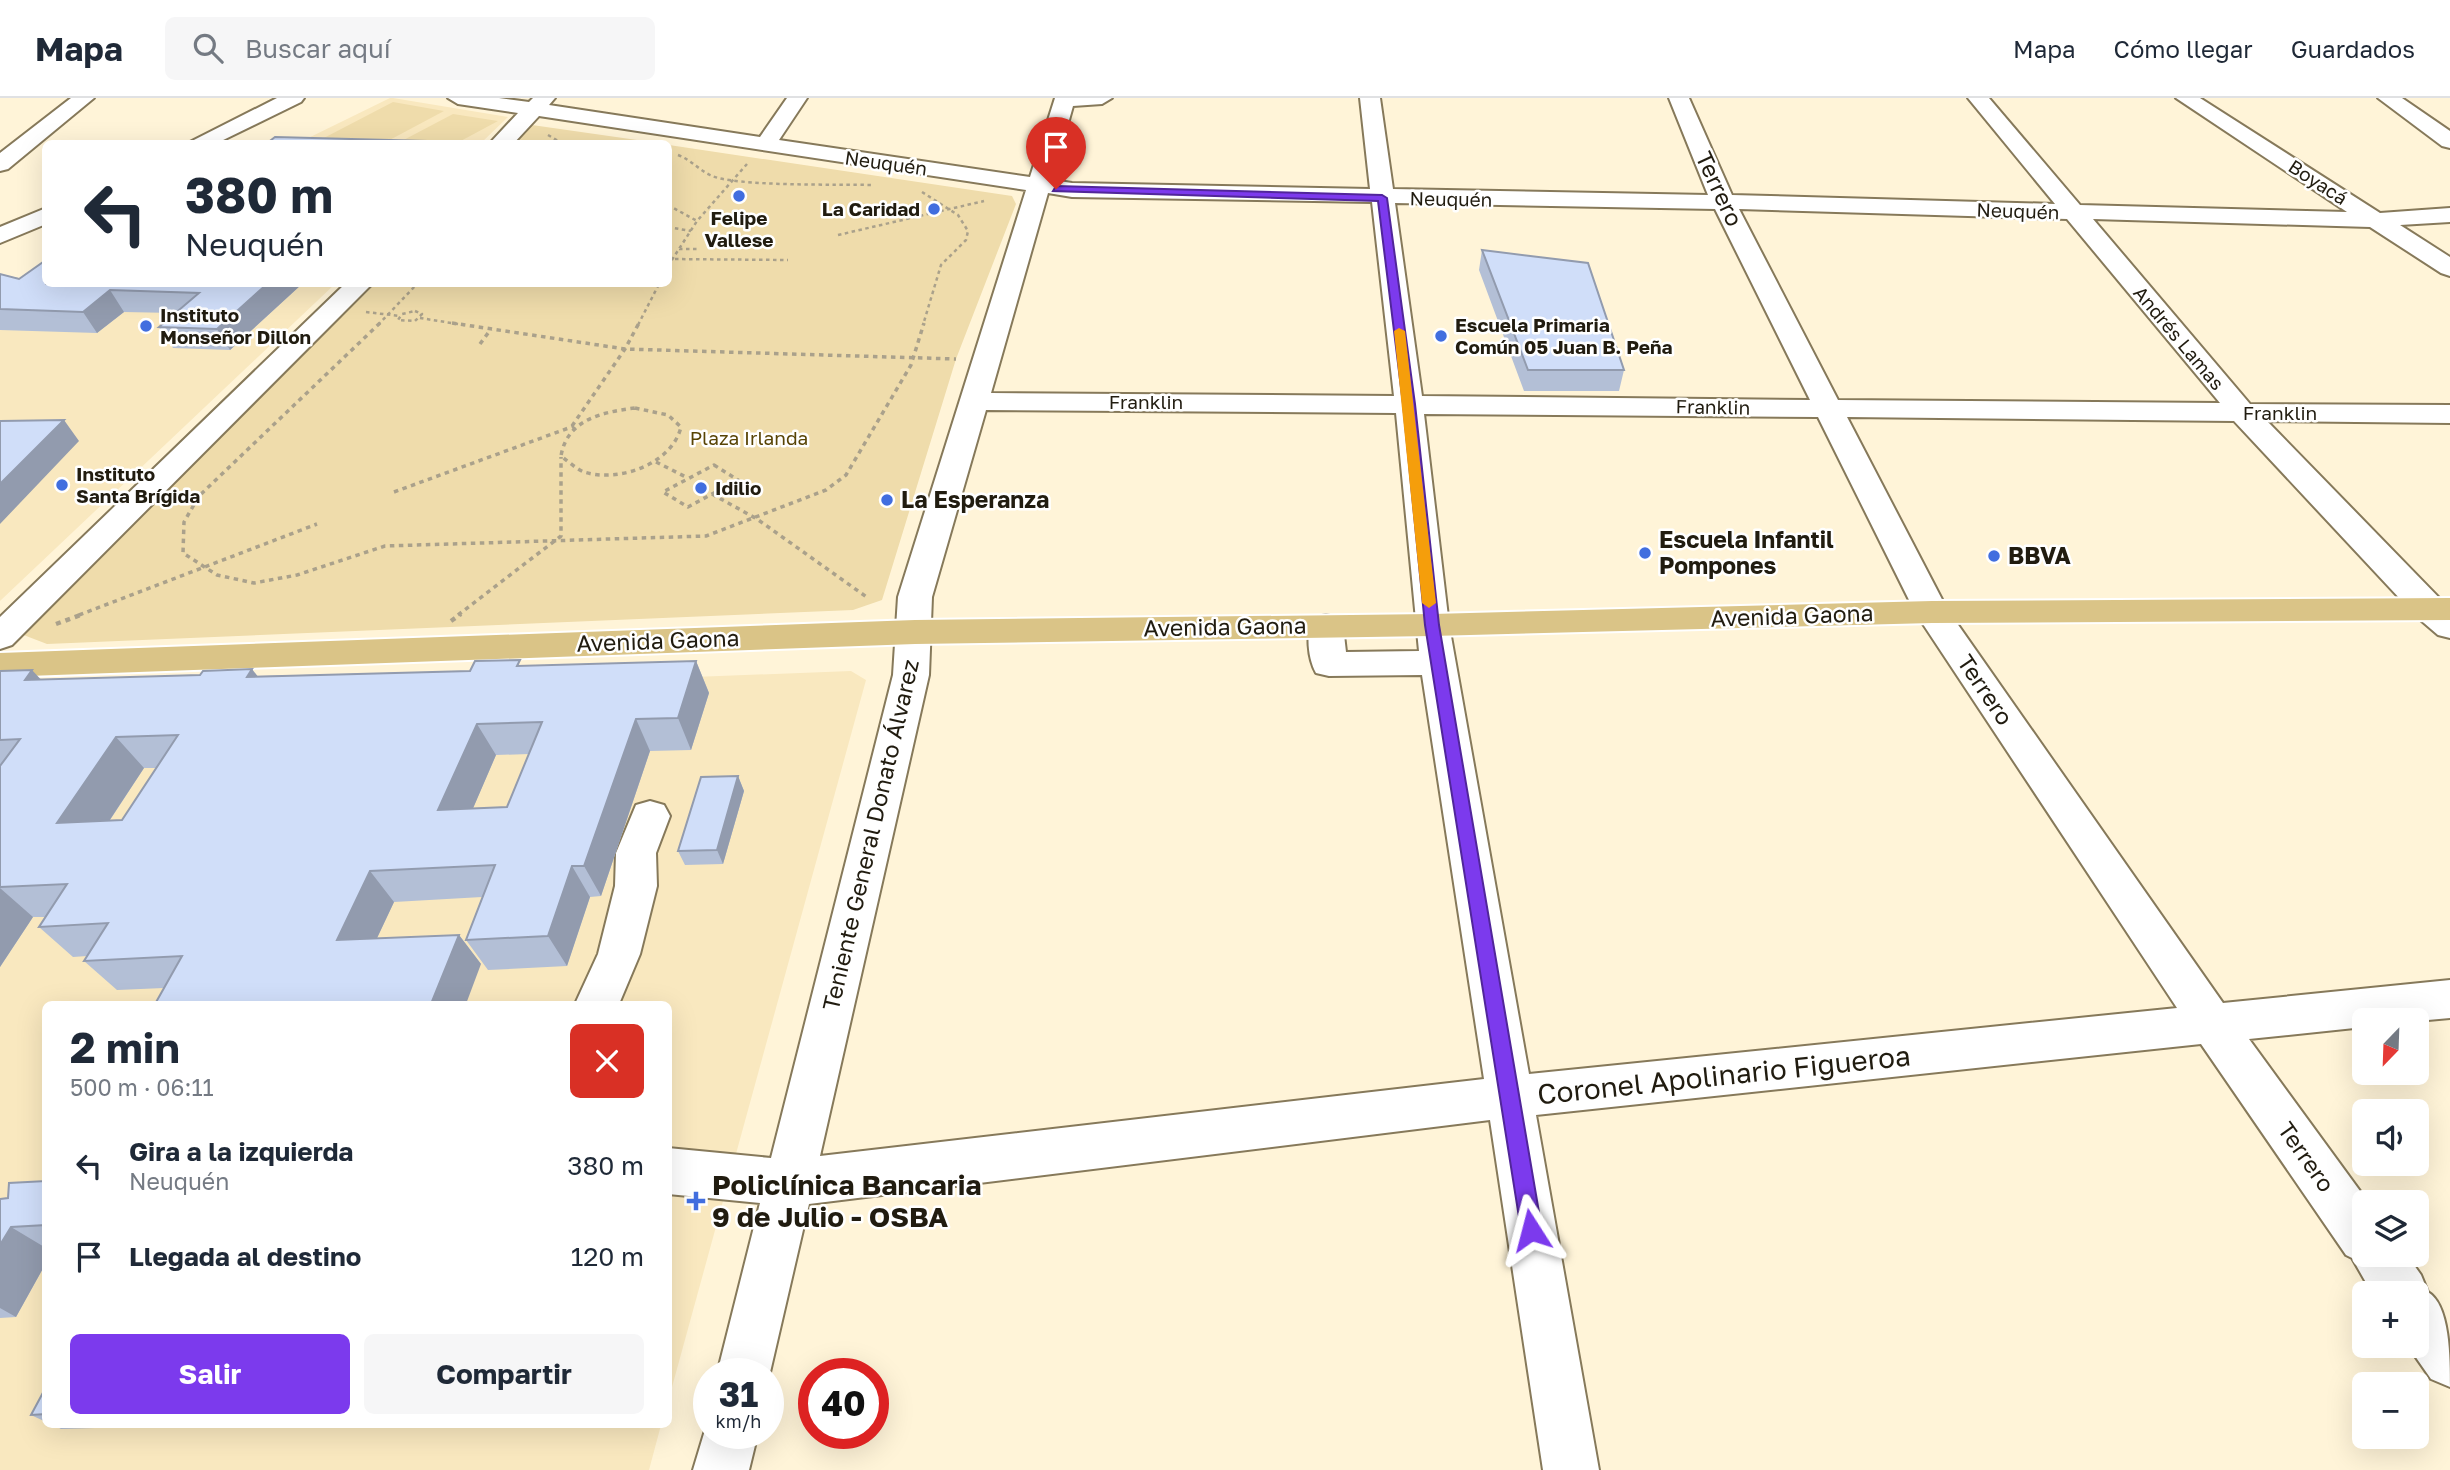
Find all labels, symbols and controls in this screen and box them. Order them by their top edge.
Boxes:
search box [165,17,655,80]
text: Mapa [35,29,123,68]
icon: search [189,29,227,67]
text: Buscar aquí [245,33,391,64]
text: Mapa [2013,34,2076,63]
text: Cómo llegar [2114,34,2253,63]
text: Guardados [2291,34,2415,63]
pin [1026,117,1086,189]
icon: arrive [1037,128,1075,166]
street label: Neuquén [843,145,929,180]
street label: Terrero [1690,147,1749,230]
street label: Boyacá [2284,154,2352,209]
text: 380 m [185,165,333,224]
icon: left [70,168,161,259]
street label: Neuquén [1409,186,1493,211]
marker: Felipe Vallese [731,188,747,204]
place label: La Caridad [822,197,920,220]
street label: Neuquén [1976,198,2060,223]
marker: La Caridad [926,201,942,217]
place label: Felipe Vallese [705,206,773,251]
text: Neuquén [185,225,325,263]
street label: Andrés Lamas [2129,281,2230,394]
place label: Instituto Monseñor Dillon [160,303,311,348]
place label: Escuela Primaria Común 05 Juan B. Peña [1455,313,1673,358]
marker: Instituto Monseñor Dillon [138,318,154,334]
marker: Escuela Primaria Común 05 Juan B. Peña [1433,328,1449,344]
street label: Franklin [1109,390,1183,413]
street label: Franklin [1676,394,1750,419]
street label: Franklin [2243,401,2317,424]
park label: Plaza Irlanda [690,426,808,449]
place label: Instituto Santa Brígida [76,462,200,507]
place label: Idilio [715,476,761,499]
marker: Instituto Santa Brígida [54,477,70,493]
marker: Idilio [693,480,709,496]
place label: La Esperanza [901,485,1049,513]
marker: La Esperanza [879,492,895,508]
place label: Escuela Infantil Pompones [1659,525,1834,579]
place label: BBVA [2008,541,2072,569]
marker: Escuela Infantil Pompones [1637,545,1653,561]
marker: BBVA [1986,548,2002,564]
street label: Avenida Gaona [1710,598,1874,632]
street label: Avenida Gaona [1143,611,1307,641]
street label: Avenida Gaona [576,623,740,657]
street label: Terrero [1952,649,2020,730]
street label: Teniente General Donato Álvarez [816,656,924,1013]
north arrow [2352,1008,2429,1085]
map controls [2352,1008,2429,1449]
text: 2 min [70,1022,180,1072]
button: close [570,1024,644,1098]
street label: Coronel Apolinario Figueroa [1536,1038,1912,1111]
text: 500 m · 06:11 [70,1073,214,1101]
button: sound [2352,1099,2429,1176]
street label: Terrero [2273,1116,2341,1197]
text: Gira a la izquierda [129,1136,353,1167]
icon: left [70,1147,108,1185]
text: 380 m [567,1150,644,1181]
text: Neuquén [129,1167,229,1195]
place label: Policlínica Bancaria 9 de Julio - OSBA [712,1168,982,1233]
button: layers [2352,1190,2429,1267]
marker: Policlínica Bancaria 9 de Julio - OSBA [686,1191,706,1211]
position arrow [1494,1193,1568,1267]
icon: arrive [70,1238,108,1276]
text: Llegada al destino [129,1241,361,1272]
text: 120 m [571,1241,644,1272]
button: + [2352,1281,2429,1358]
button: Salir [70,1334,350,1414]
button: Compartir [364,1334,644,1414]
speed limit sign: 40 [798,1358,889,1449]
button: − [2352,1372,2429,1449]
text: 31 [719,1373,758,1415]
text: km/h [716,1410,761,1432]

